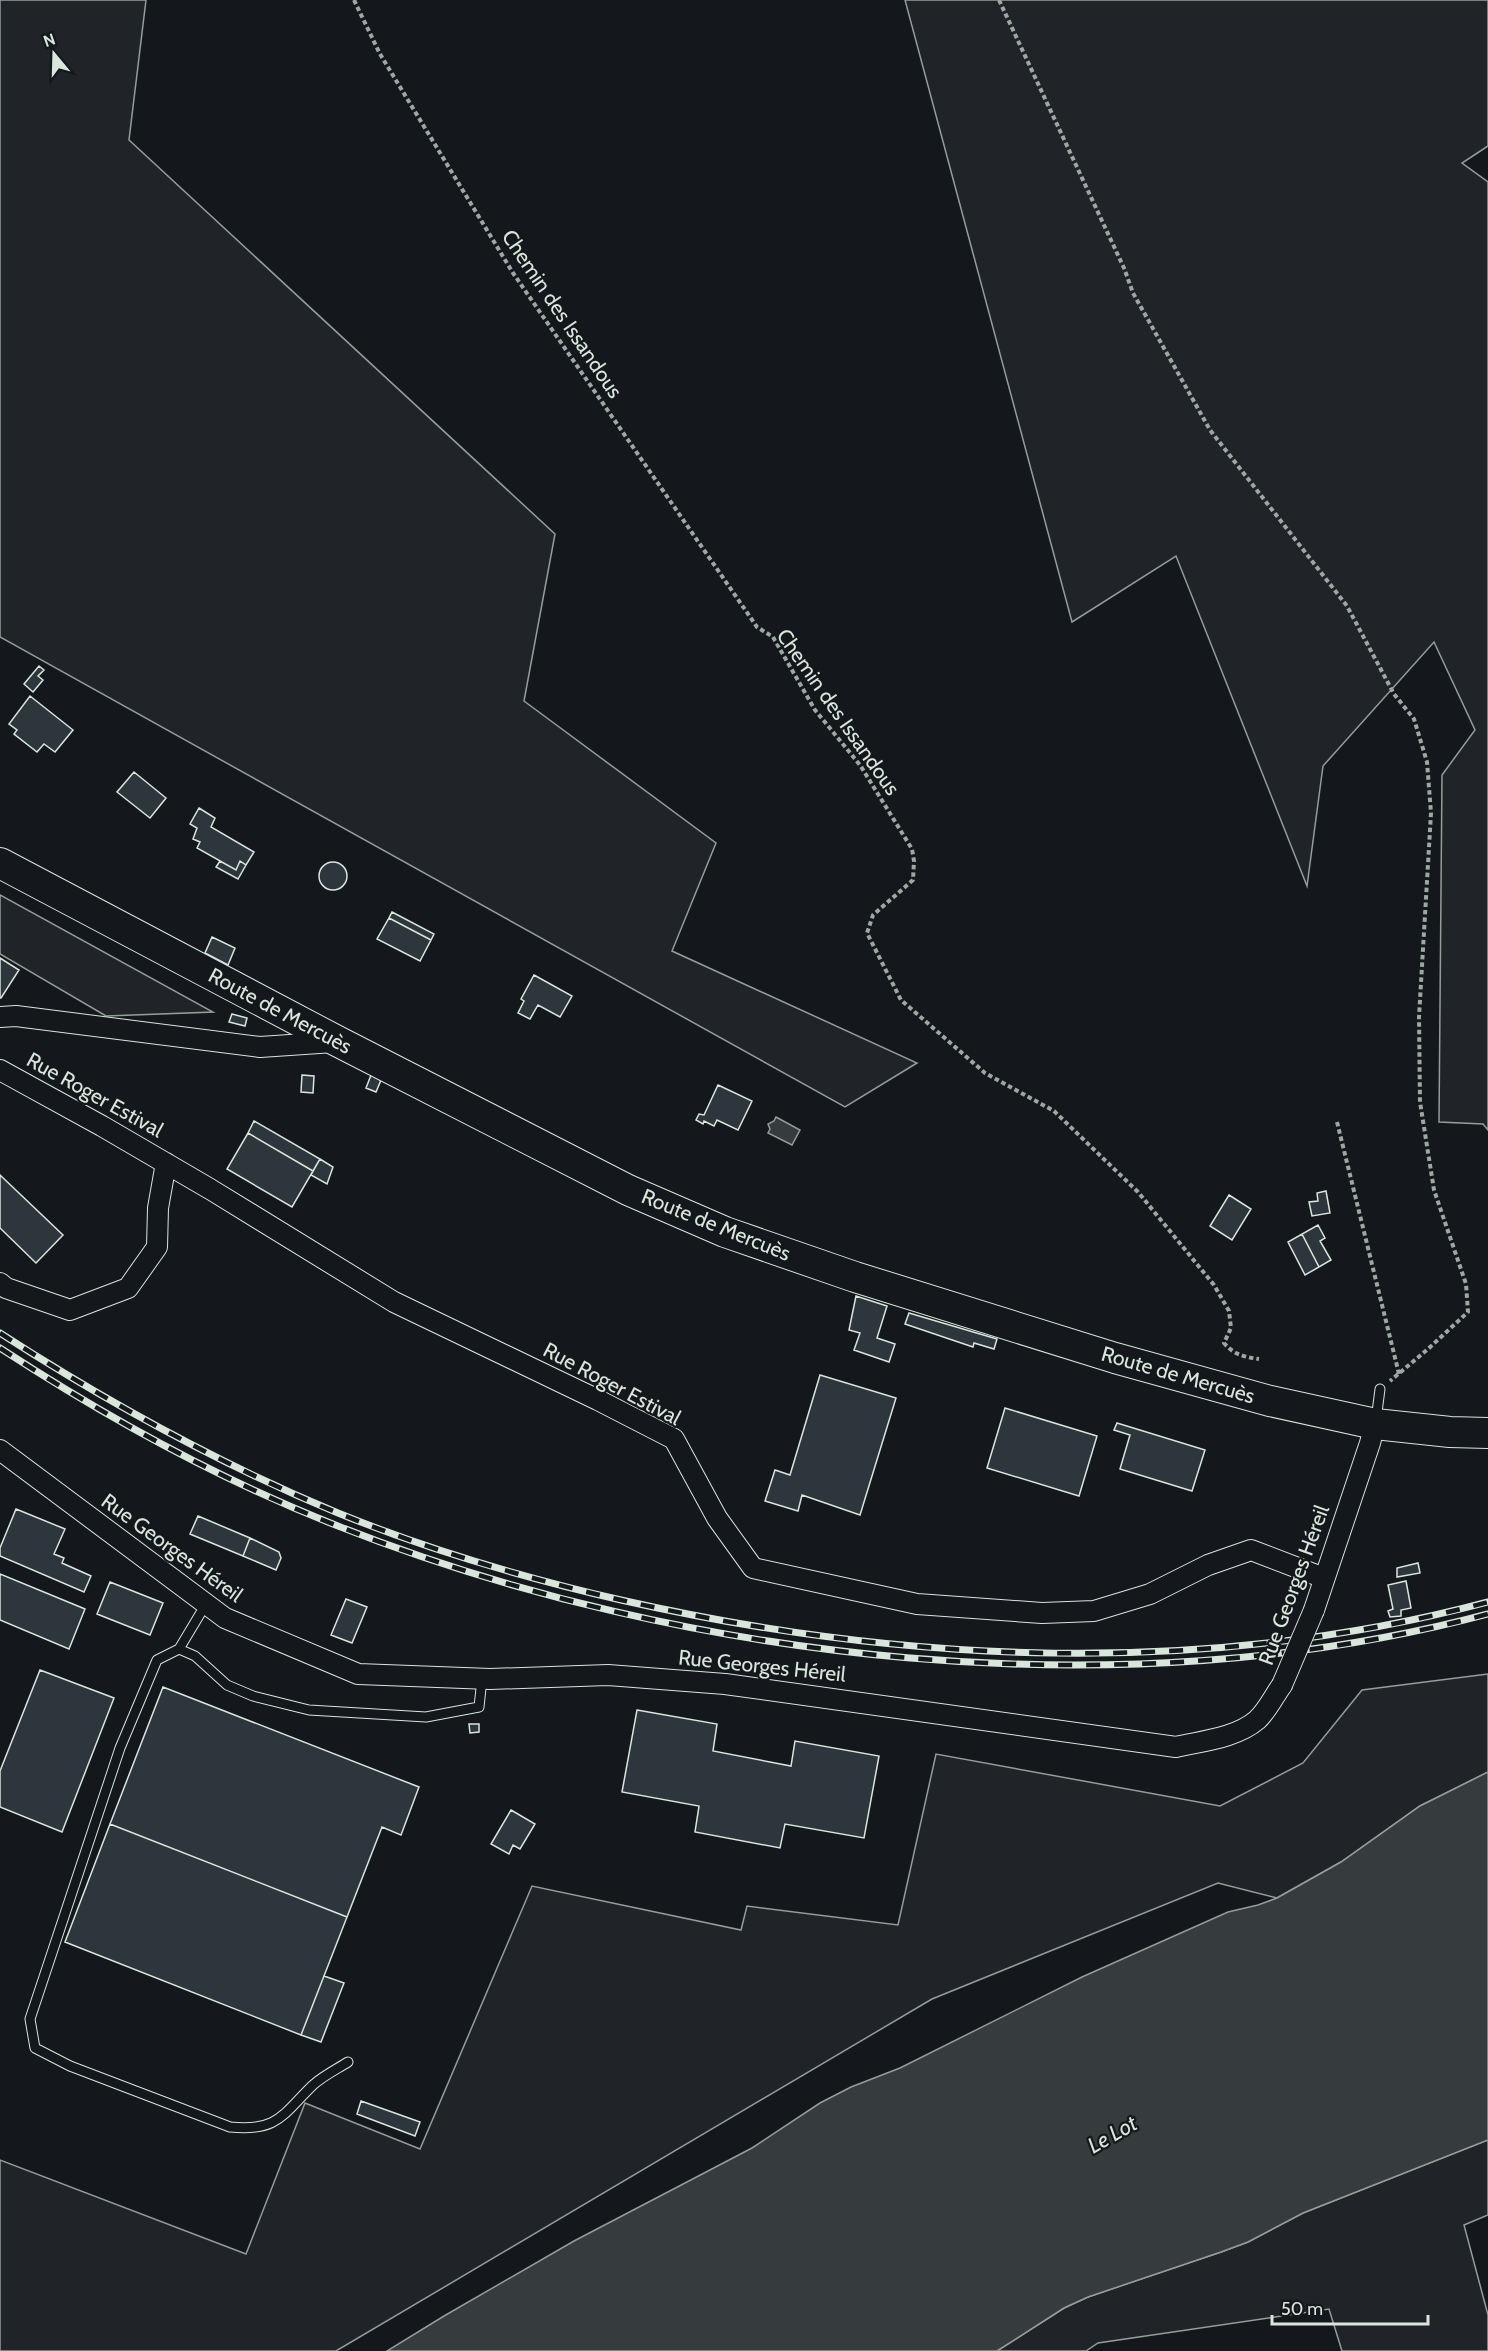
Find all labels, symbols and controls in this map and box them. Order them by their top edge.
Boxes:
north arrow [24,24,84,84]
text: N [41,29,58,51]
street label: Chemin des Issandous [497,225,628,403]
street label: Chemin des Issandous [772,624,905,800]
street label: Route de Mercuès [204,962,356,1059]
street label: Rue Roger Estival [23,1047,168,1142]
street label: Route de Mercuès [638,1183,795,1266]
street label: Rue Roger Estival [539,1337,685,1430]
street label: Route de Mercuès [1099,1341,1258,1408]
street label: Rue Georges Héreil [97,1488,248,1607]
street label: Rue Georges Héreil [1253,1502,1334,1668]
street label: Rue Georges Héreil [677,1644,847,1687]
water label: Le Lot [1083,2109,1143,2159]
scale bar [1272,2288,1428,2326]
text: 50 m [1281,2298,1323,2320]

